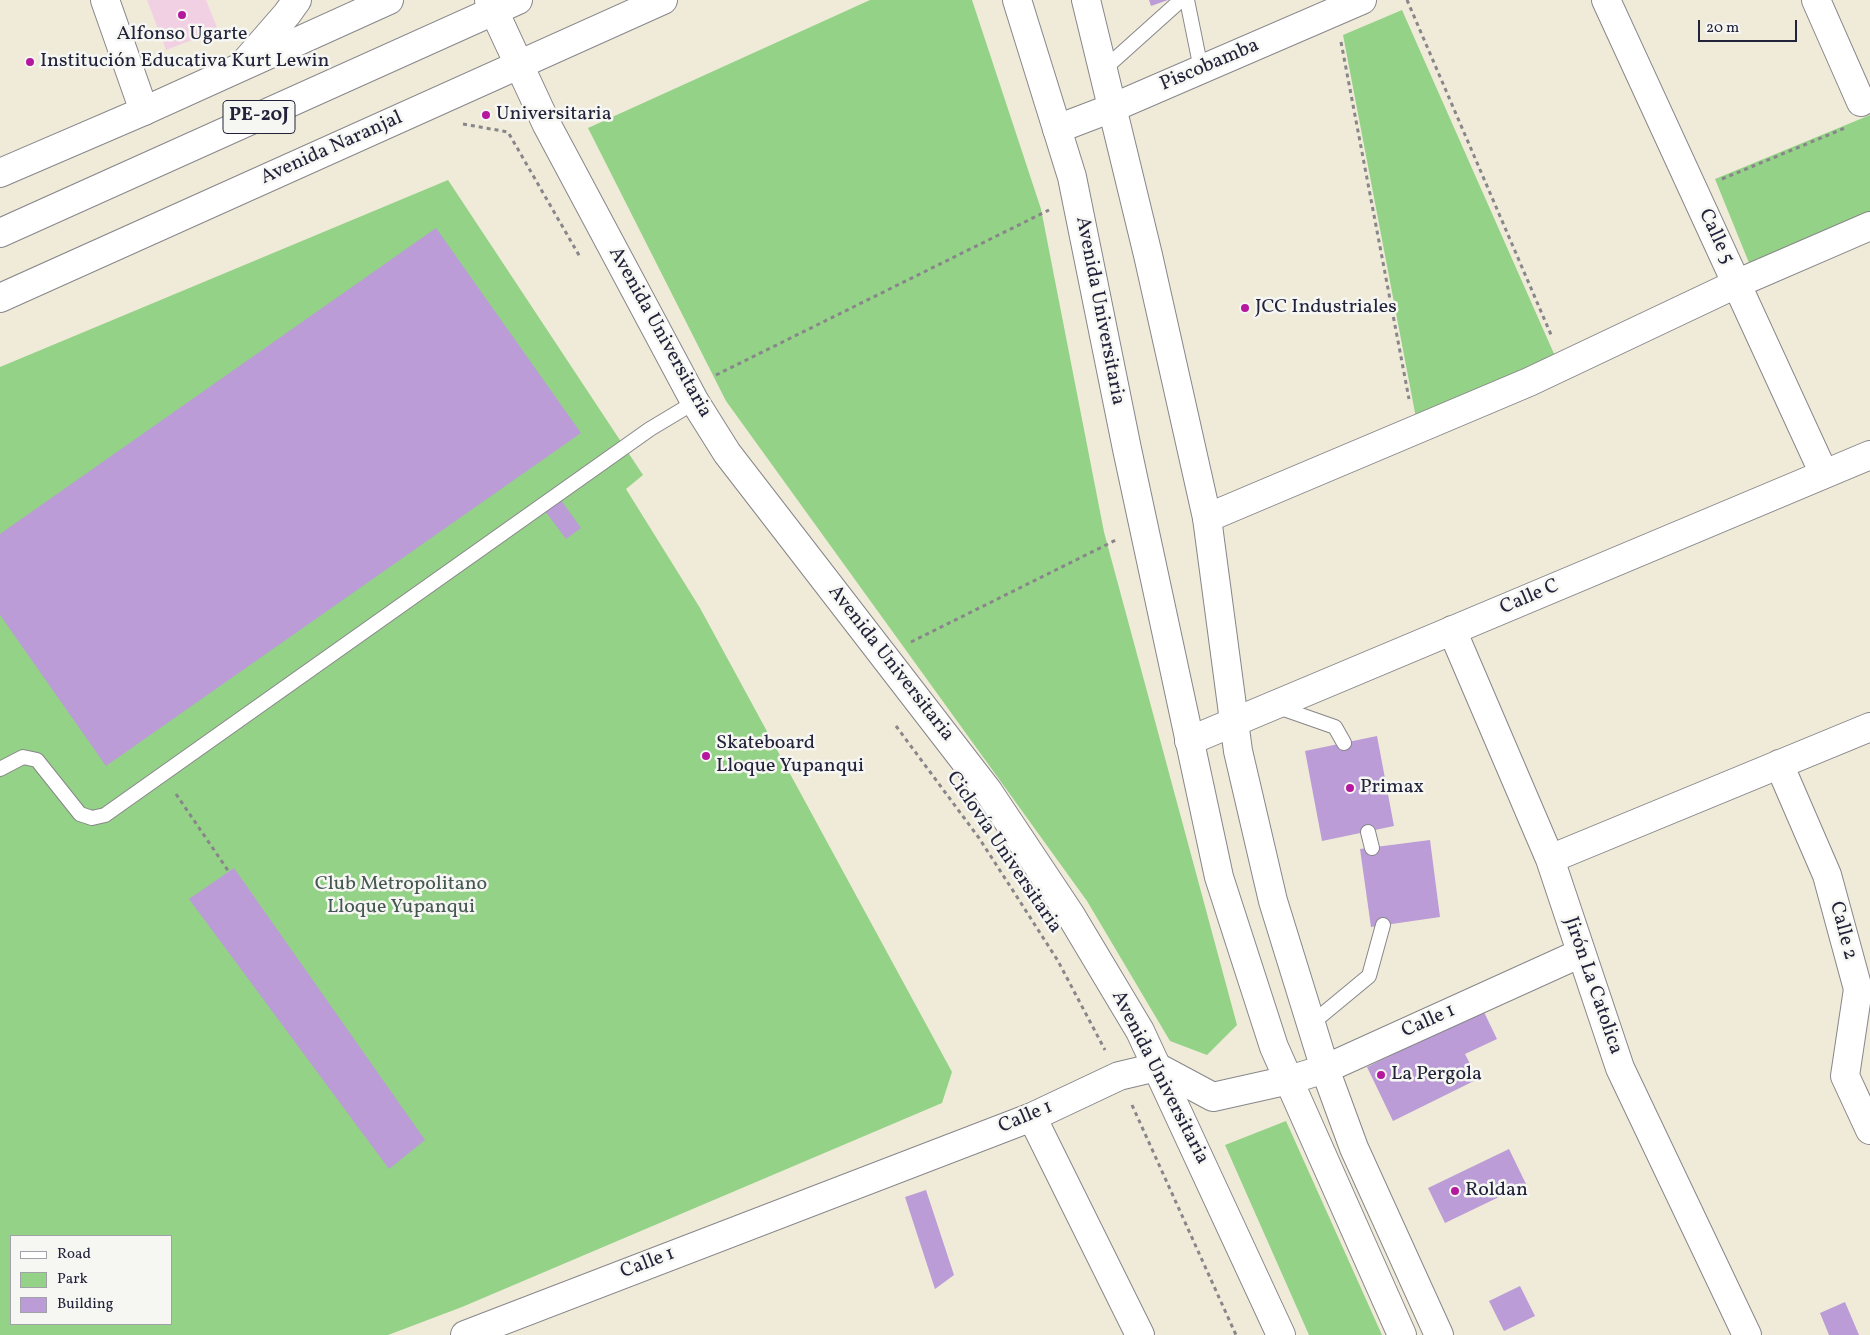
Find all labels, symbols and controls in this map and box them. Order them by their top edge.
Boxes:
marker: Alfonso Ugarte [176,9,188,21]
scale bar [1700,10,1799,42]
text: 20 m [1706,18,1739,39]
place label: Alfonso Ugarte [116,23,248,47]
street label: Piscobamba [1157,34,1263,98]
place label: Institución Educativa Kurt Lewin [40,50,329,74]
marker: Institución Educativa Kurt Lewin [24,56,36,68]
road number: PE-20J [223,100,295,134]
place label: Universitaria [496,103,612,127]
street label: Avenida Naranjal [257,107,407,191]
marker: Universitaria [480,109,492,121]
street label: Calle 5 [1692,206,1738,268]
street label: Avenida Universitaria [1069,215,1129,407]
street label: Avenida Universitaria [602,243,716,423]
place label: JCC Industriales [1255,296,1397,320]
marker: JCC Industriales [1239,302,1251,314]
street label: Calle C [1497,575,1563,621]
street label: Avenida Universitaria [822,581,958,747]
place label: Skateboard Lloque Yupanqui [716,732,864,779]
marker: Skateboard Lloque Yupanqui [700,750,712,762]
street label: Ciclovía Universitaria [940,767,1066,939]
place label: Primax [1360,776,1424,800]
marker: Primax [1344,782,1356,794]
park label: Club Metropolitano Lloque Yupanqui [315,873,487,920]
street label: Calle 2 [1823,899,1861,963]
street label: Jirón La Catolica [1557,914,1627,1058]
street label: Avenida Universitaria [1105,987,1213,1169]
street label: Calle 1 [1398,1000,1460,1044]
place label: La Pergola [1391,1063,1482,1087]
marker: La Pergola [1375,1069,1387,1081]
street label: Calle 1 [995,1096,1057,1140]
place label: Roldan [1465,1179,1528,1203]
marker: Roldan [1449,1185,1461,1197]
legend [10,1235,172,1325]
street label: Calle 1 [617,1243,679,1285]
text: Road [57,1244,91,1265]
text: Park [57,1269,88,1290]
text: Building [57,1294,113,1315]

